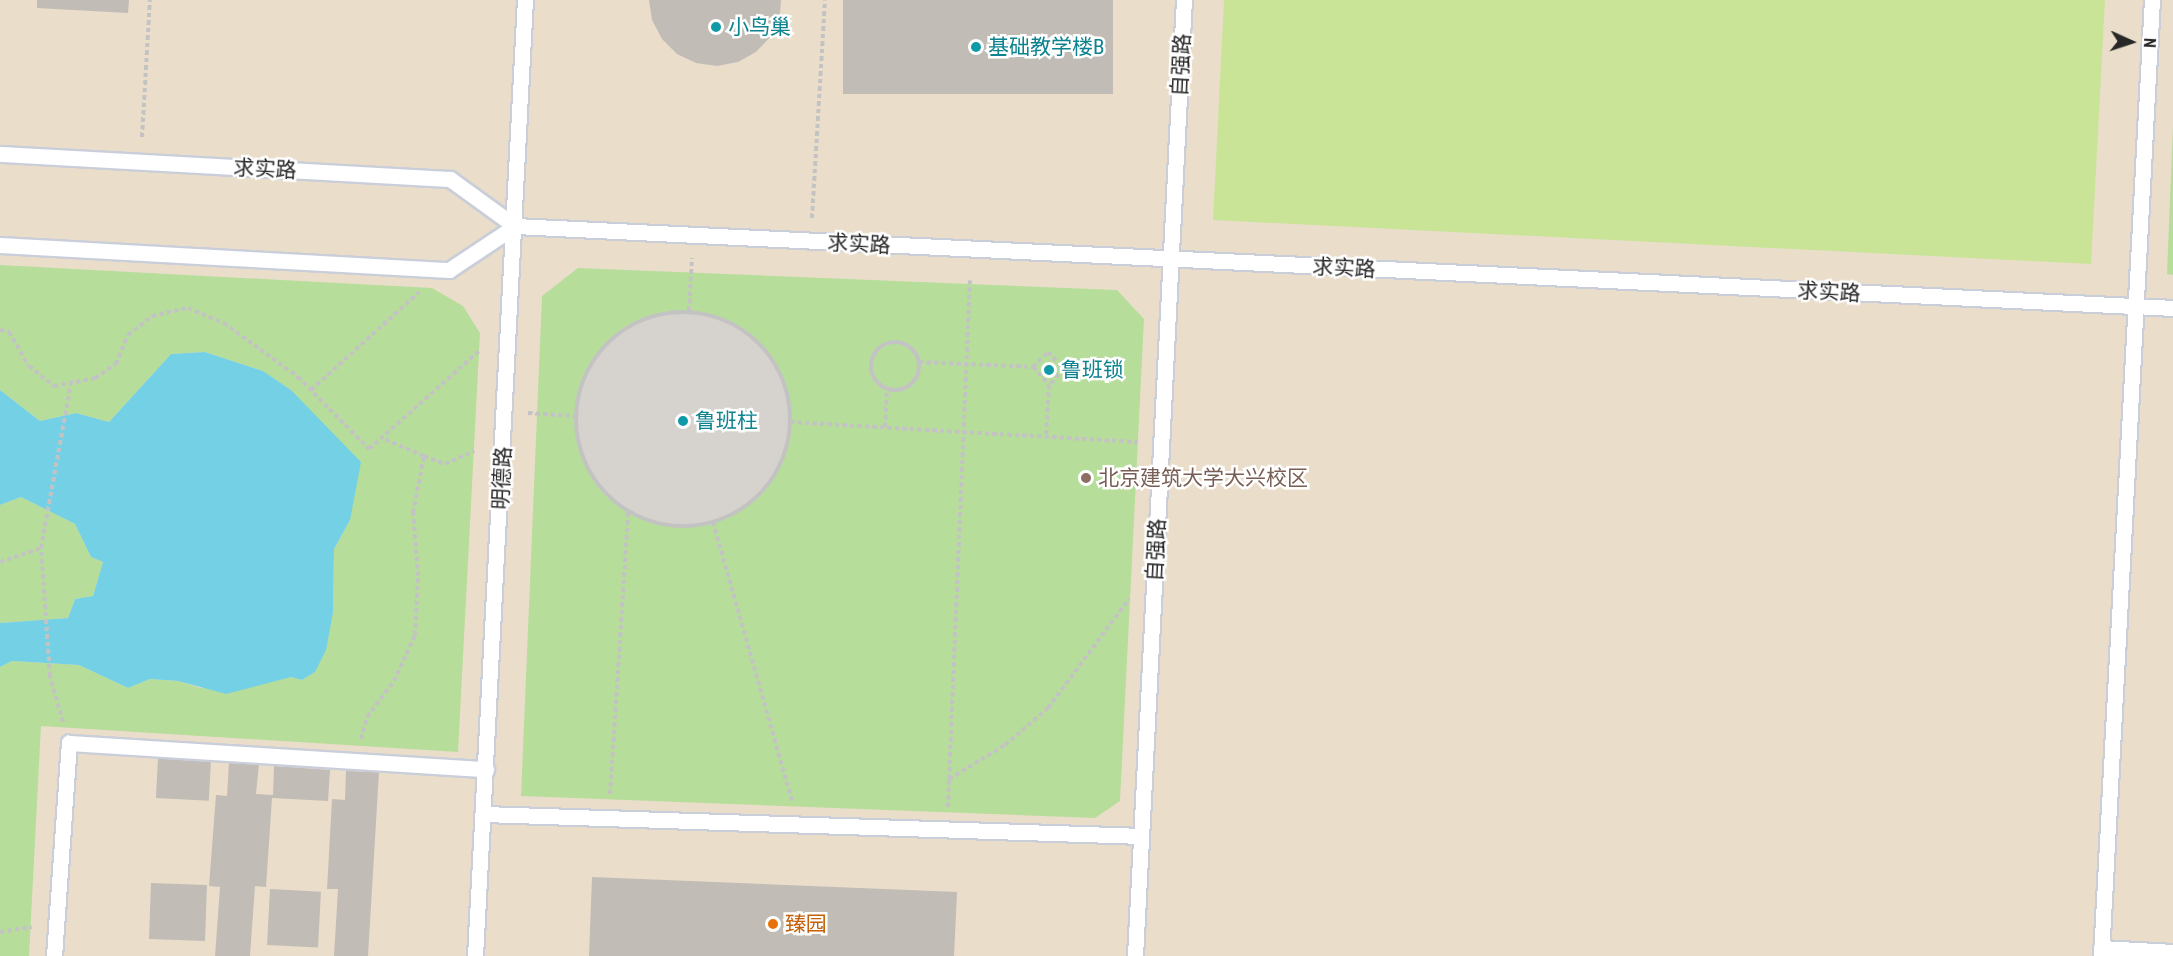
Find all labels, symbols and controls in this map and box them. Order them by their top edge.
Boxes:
north arrow [2101,12,2161,72]
place label: 小鸟巢 [728,14,791,40]
marker: 小鸟巢 [709,20,723,34]
street label: 自强路 [1167,33,1195,97]
place label: 基础教学楼B [988,34,1104,60]
text: N [2140,38,2159,48]
marker: 基础教学楼B [969,40,983,54]
street label: 求实路 [233,155,297,183]
street label: 求实路 [827,230,891,258]
street label: 求实路 [1312,254,1376,282]
street label: 求实路 [1797,278,1861,306]
place label: 鲁班锁 [1061,357,1124,383]
marker: 鲁班锁 [1042,363,1056,377]
place label: 鲁班柱 [695,408,758,434]
marker: 鲁班柱 [676,414,690,428]
street label: 明德路 [488,446,516,510]
place label: 北京建筑大学大兴校区 [1098,465,1308,491]
marker: 北京建筑大学大兴校区 [1079,471,1093,485]
street label: 自强路 [1142,518,1170,582]
place label: 臻园 [785,911,827,937]
marker: 臻园 [766,917,780,931]

